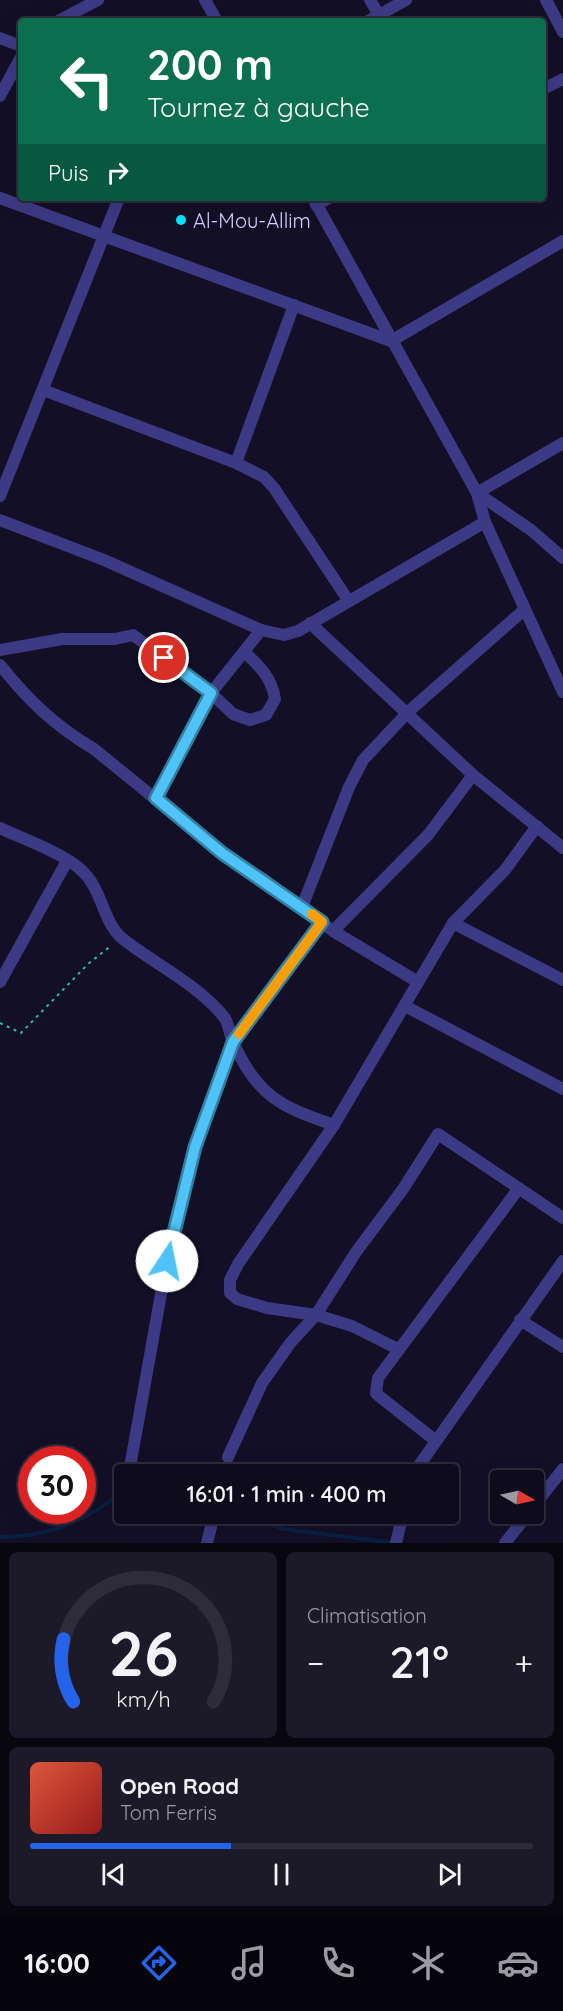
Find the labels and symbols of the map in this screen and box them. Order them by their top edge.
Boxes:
place label: Al-Mou-Allim [193,208,311,233]
marker: Al-Mou-Allim [174,213,188,227]
pin [138,632,189,683]
position arrow [135,1229,199,1293]
speed limit sign: 30 [18,1446,96,1524]
north arrow [490,1470,544,1524]

